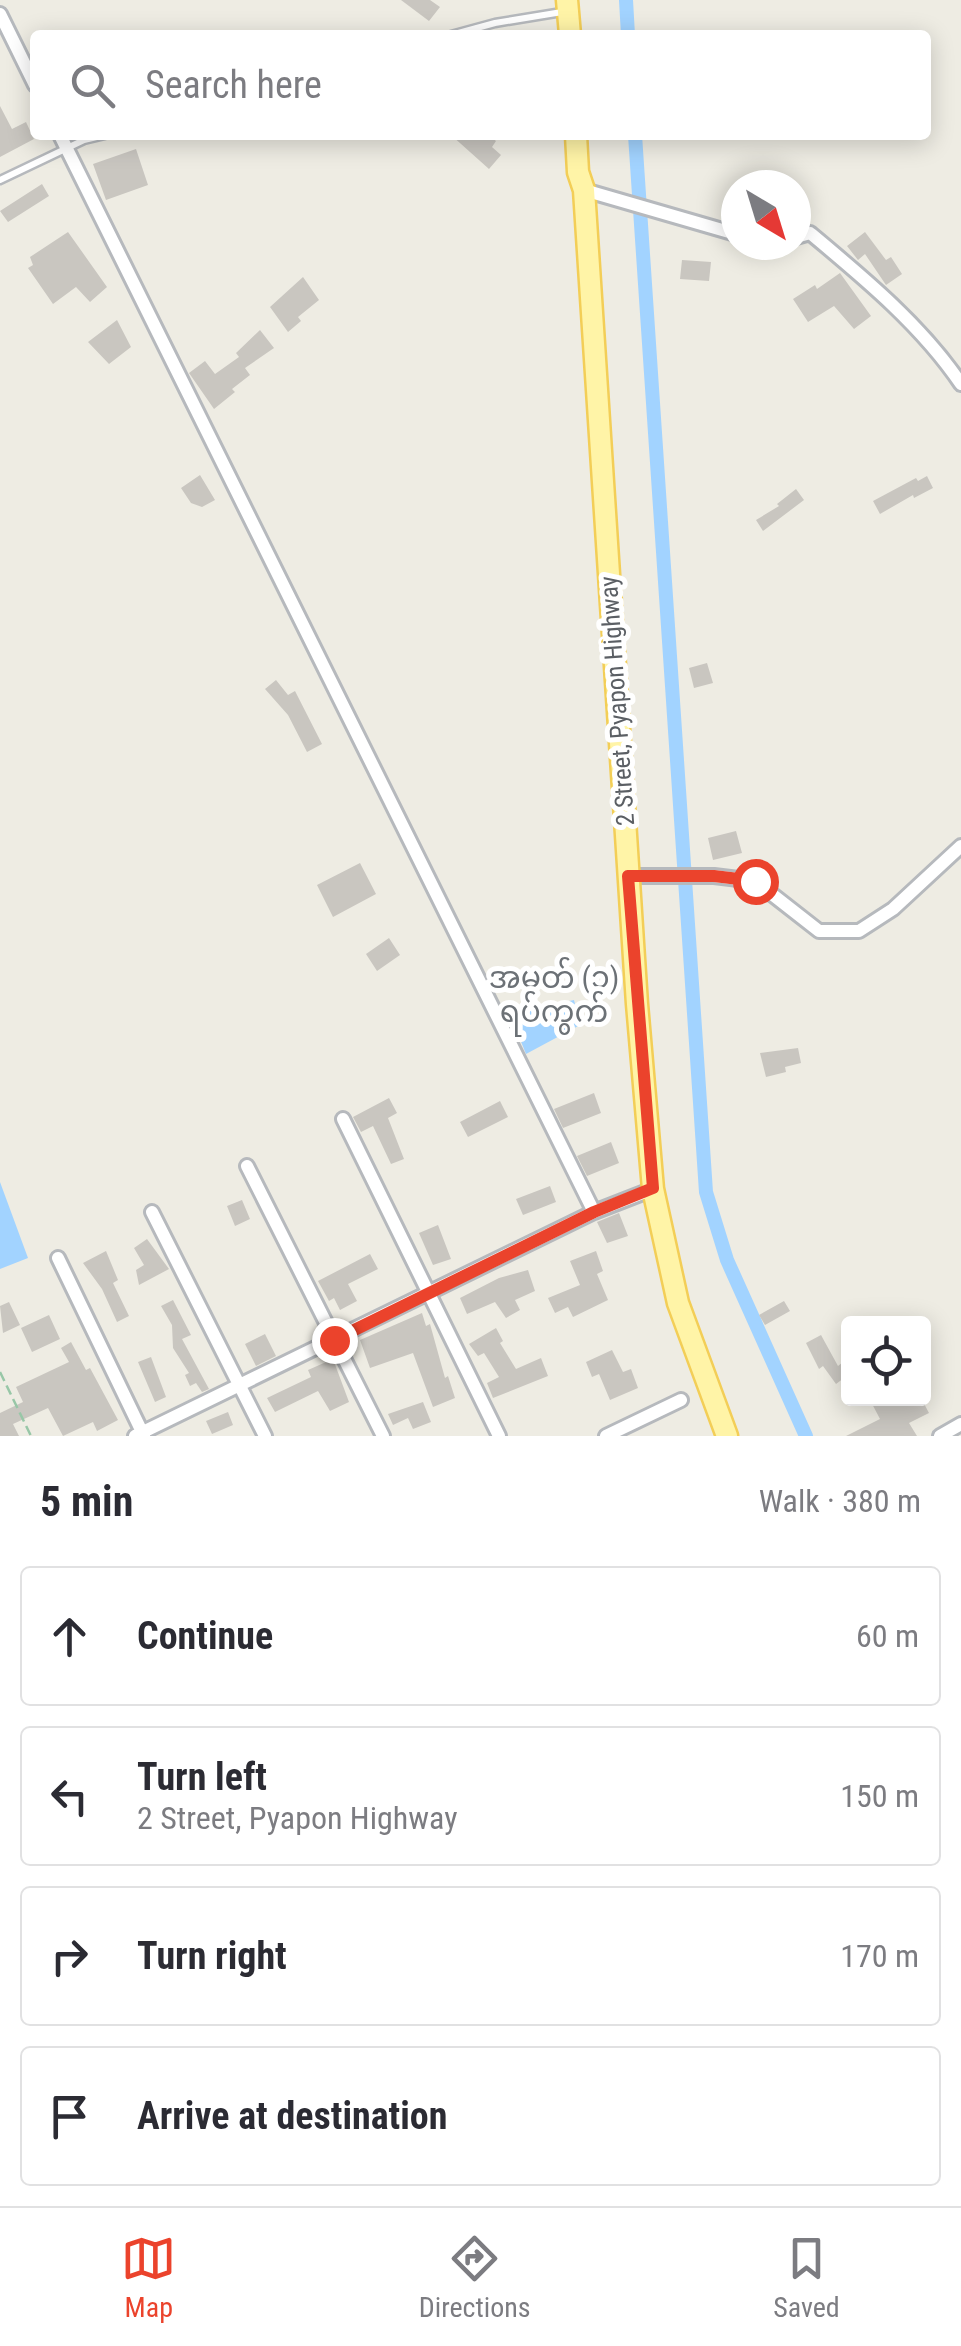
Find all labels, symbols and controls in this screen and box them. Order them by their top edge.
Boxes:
search box [30,30,931,140]
icon: search [65,58,120,113]
text: Search here [145,63,322,107]
north arrow [721,170,811,260]
street label: 2 Street, Pyapon Highway [594,575,640,827]
route start [733,859,779,905]
district label: အမှတ် (၁) ရပ်ကွက် [489,956,619,1037]
map controls [841,1316,931,1406]
button: locate [841,1316,931,1406]
route end [312,1318,358,1364]
text: 5 min [40,1477,133,1526]
text: Walk · 380 m [759,1482,921,1520]
icon: ahead [42,1609,97,1664]
text: Continue [137,1614,273,1658]
text: 60 m [856,1617,919,1655]
text: Turn left [137,1755,267,1799]
icon: left [42,1769,97,1824]
text: 150 m [840,1777,919,1815]
text: 2 Street, Pyapon Highway [137,1799,457,1837]
icon: right [42,1929,97,1984]
text: Turn right [137,1934,287,1978]
text: 170 m [840,1937,919,1975]
icon: arrive [42,2089,97,2144]
text: Arrive at destination [137,2094,447,2138]
tab: Map [121,2231,176,2324]
tab: Directions [419,2231,531,2324]
tab: Saved [773,2231,840,2324]

